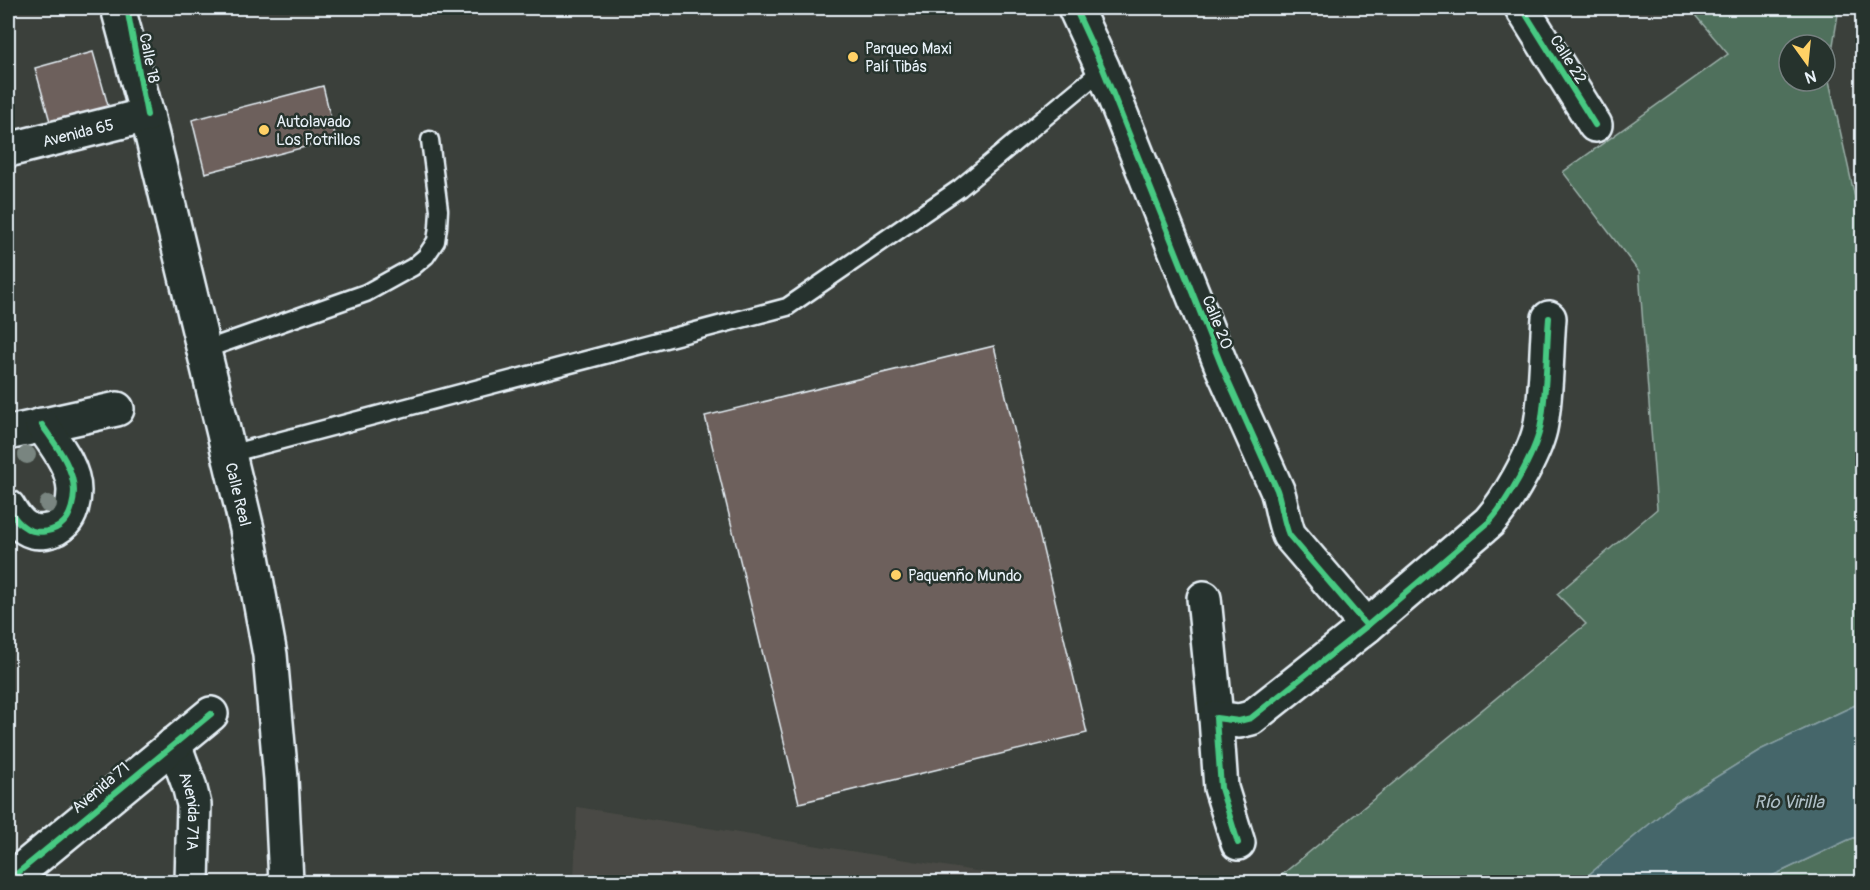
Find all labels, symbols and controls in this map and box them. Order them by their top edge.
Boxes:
street label: Calle 18 [134,31,164,85]
street label: Calle 22 [1545,31,1591,88]
north arrow [1777,33,1837,93]
place label: Parqueo Maxi Palí Tibás [865,39,952,77]
marker: Parqueo Maxi Palí Tibás [846,50,860,64]
text: N [1803,65,1818,88]
place label: Autolavado Los Potrillos [276,112,360,150]
street label: Avenida 65 [40,115,116,152]
marker: Autolavado Los Potrillos [257,123,271,137]
street label: Calle 20 [1197,293,1237,352]
street label: Calle Real [220,461,255,528]
place label: Paquenño Mundo [908,566,1022,586]
marker: Paquenño Mundo [889,568,903,582]
street label: Avenida 71 [68,758,134,818]
street label: Avenida 71A [174,769,203,851]
water label: Río Virilla [1754,791,1825,814]

